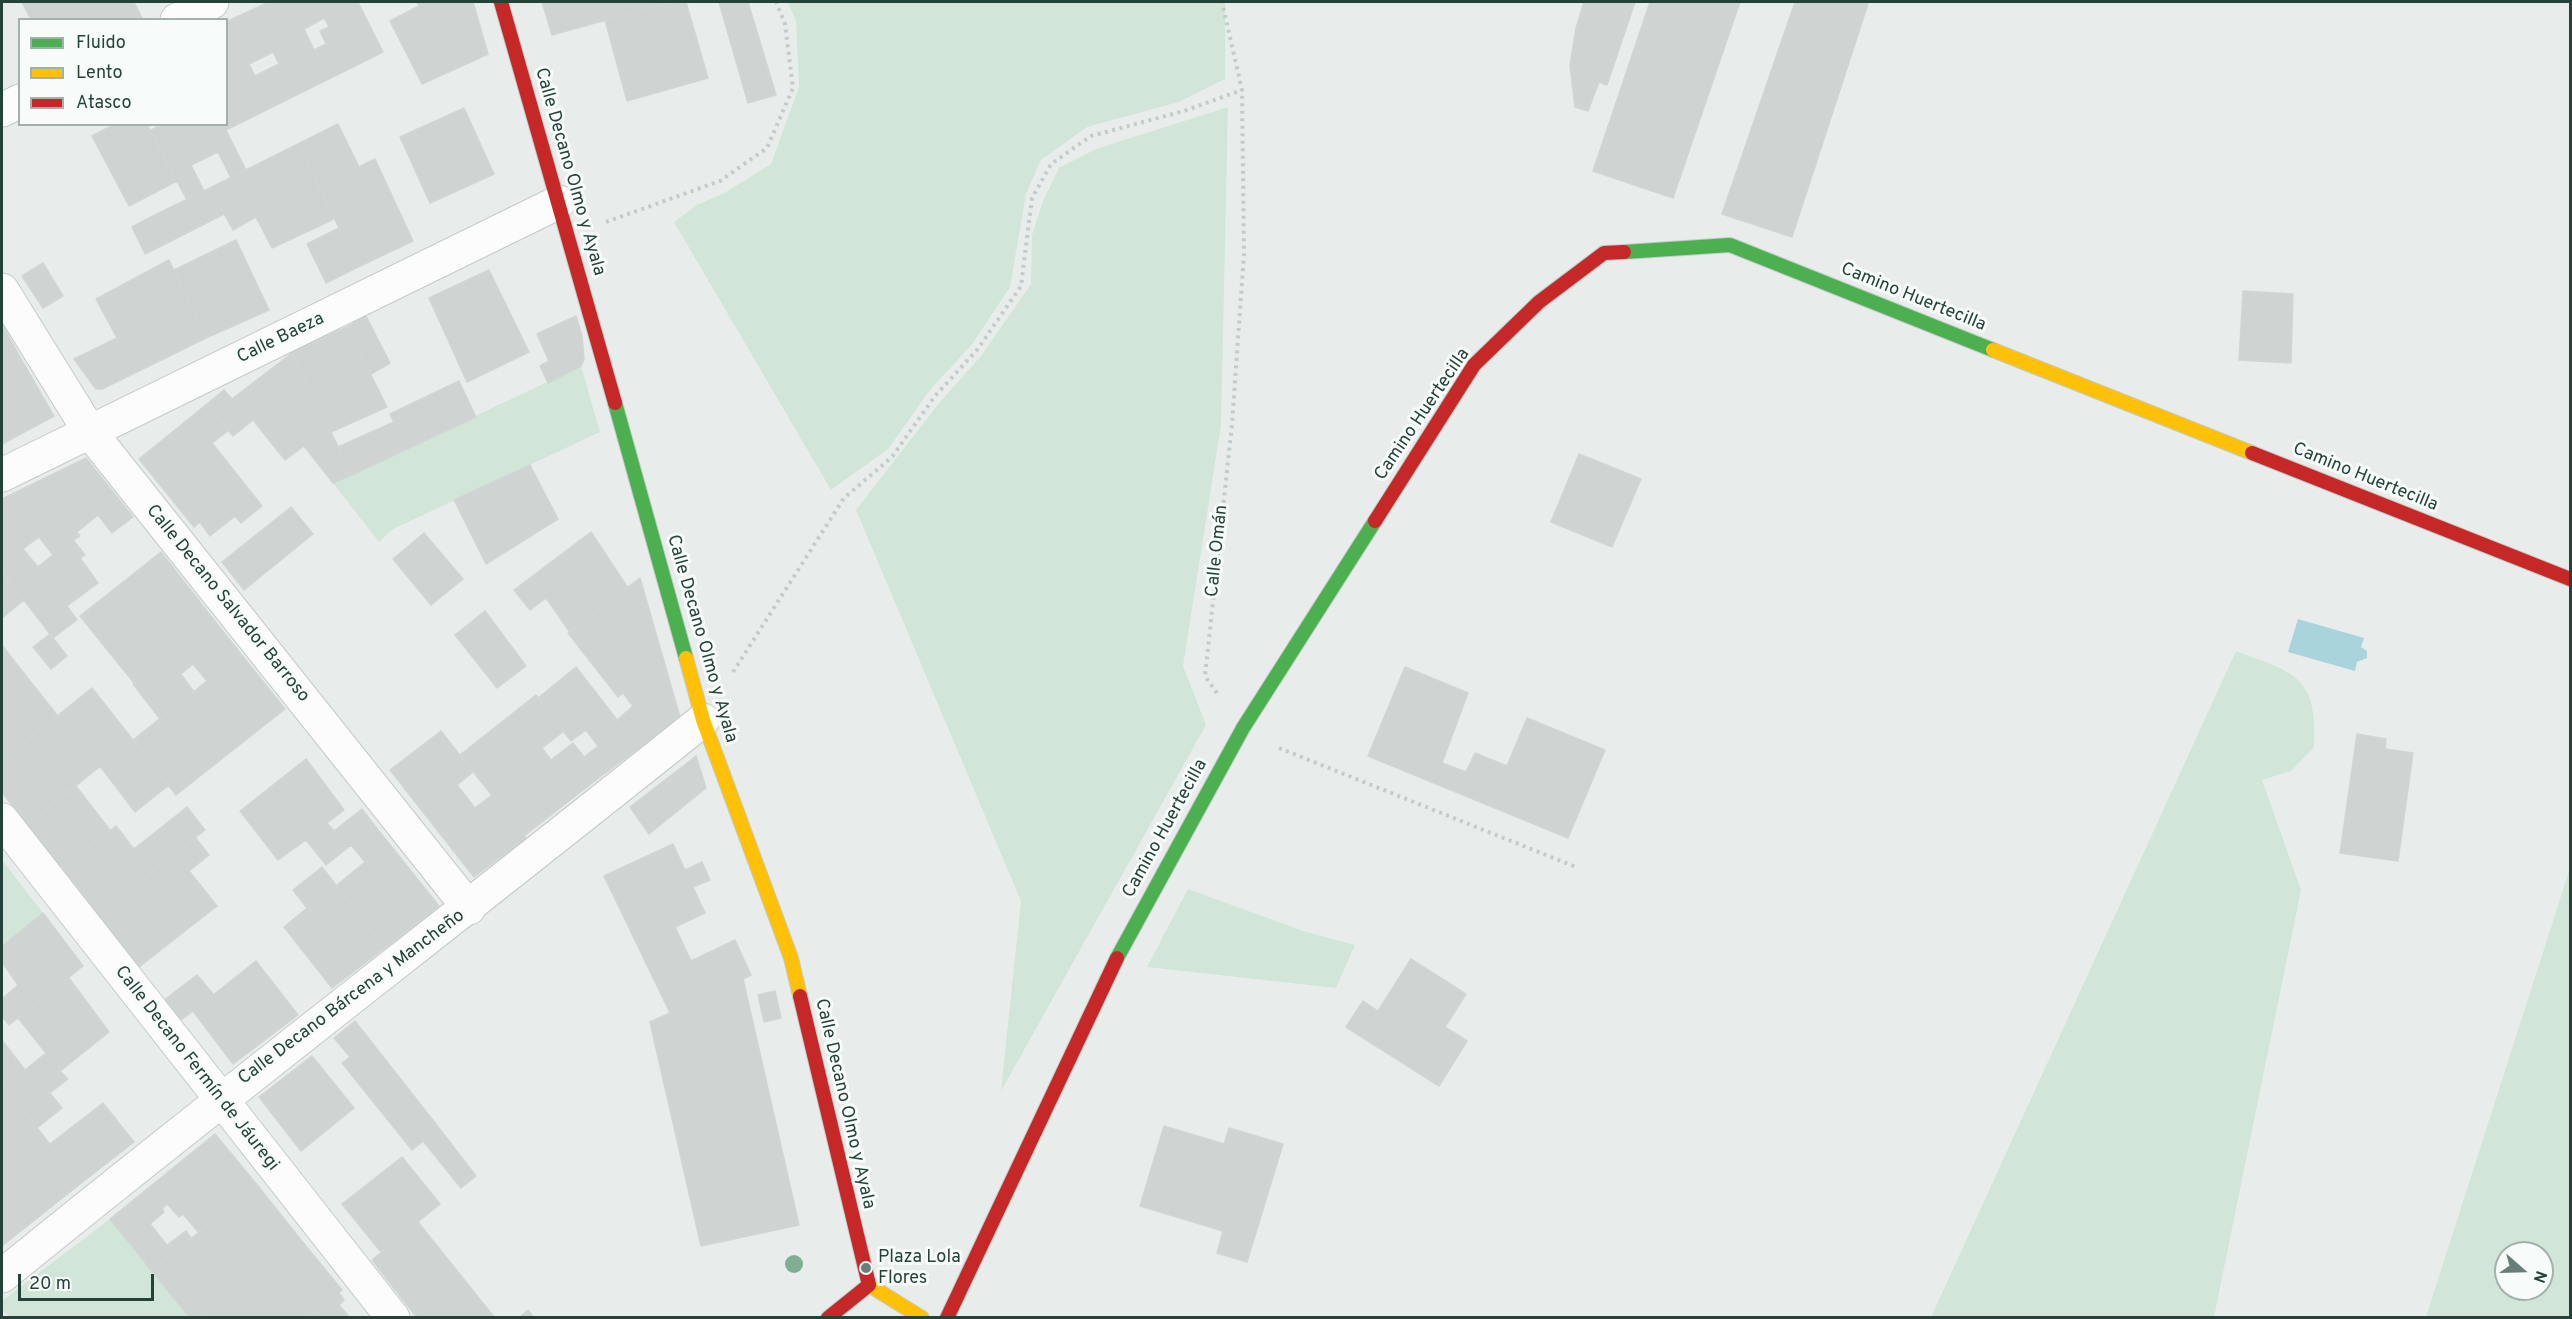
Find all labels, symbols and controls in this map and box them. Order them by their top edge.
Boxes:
legend [18,18,228,126]
text: Fluido [76,32,126,55]
text: Lento [76,62,122,85]
street label: Calle Decano Olmo y Ayala [529,66,609,278]
text: Atasco [76,92,132,115]
street label: Camino Huertecilla [1837,259,1989,337]
street label: Calle Baeza [234,309,328,369]
street label: Camino Huertecilla [1371,345,1475,485]
street label: Camino Huertecilla [2289,439,2441,517]
street label: Calle Decano Salvador Barroso [141,501,313,707]
street label: Calle Omán [1202,504,1234,598]
street label: Calle Decano Olmo y Ayala [661,533,741,745]
street label: Camino Huertecilla [1119,756,1213,902]
street label: Calle Decano Bárcena y Mancheño [235,906,469,1090]
street label: Calle Decano Fermín de Jáuregi [109,962,283,1176]
street label: Calle Decano Olmo y Ayala [809,997,879,1211]
north arrow [2494,1241,2554,1301]
place label: Plaza Lola Flores [878,1247,961,1290]
marker: Plaza Lola Flores [859,1261,873,1275]
scale bar [21,1262,158,1300]
text: N [2528,1268,2550,1285]
text: 20 m [29,1273,71,1296]

